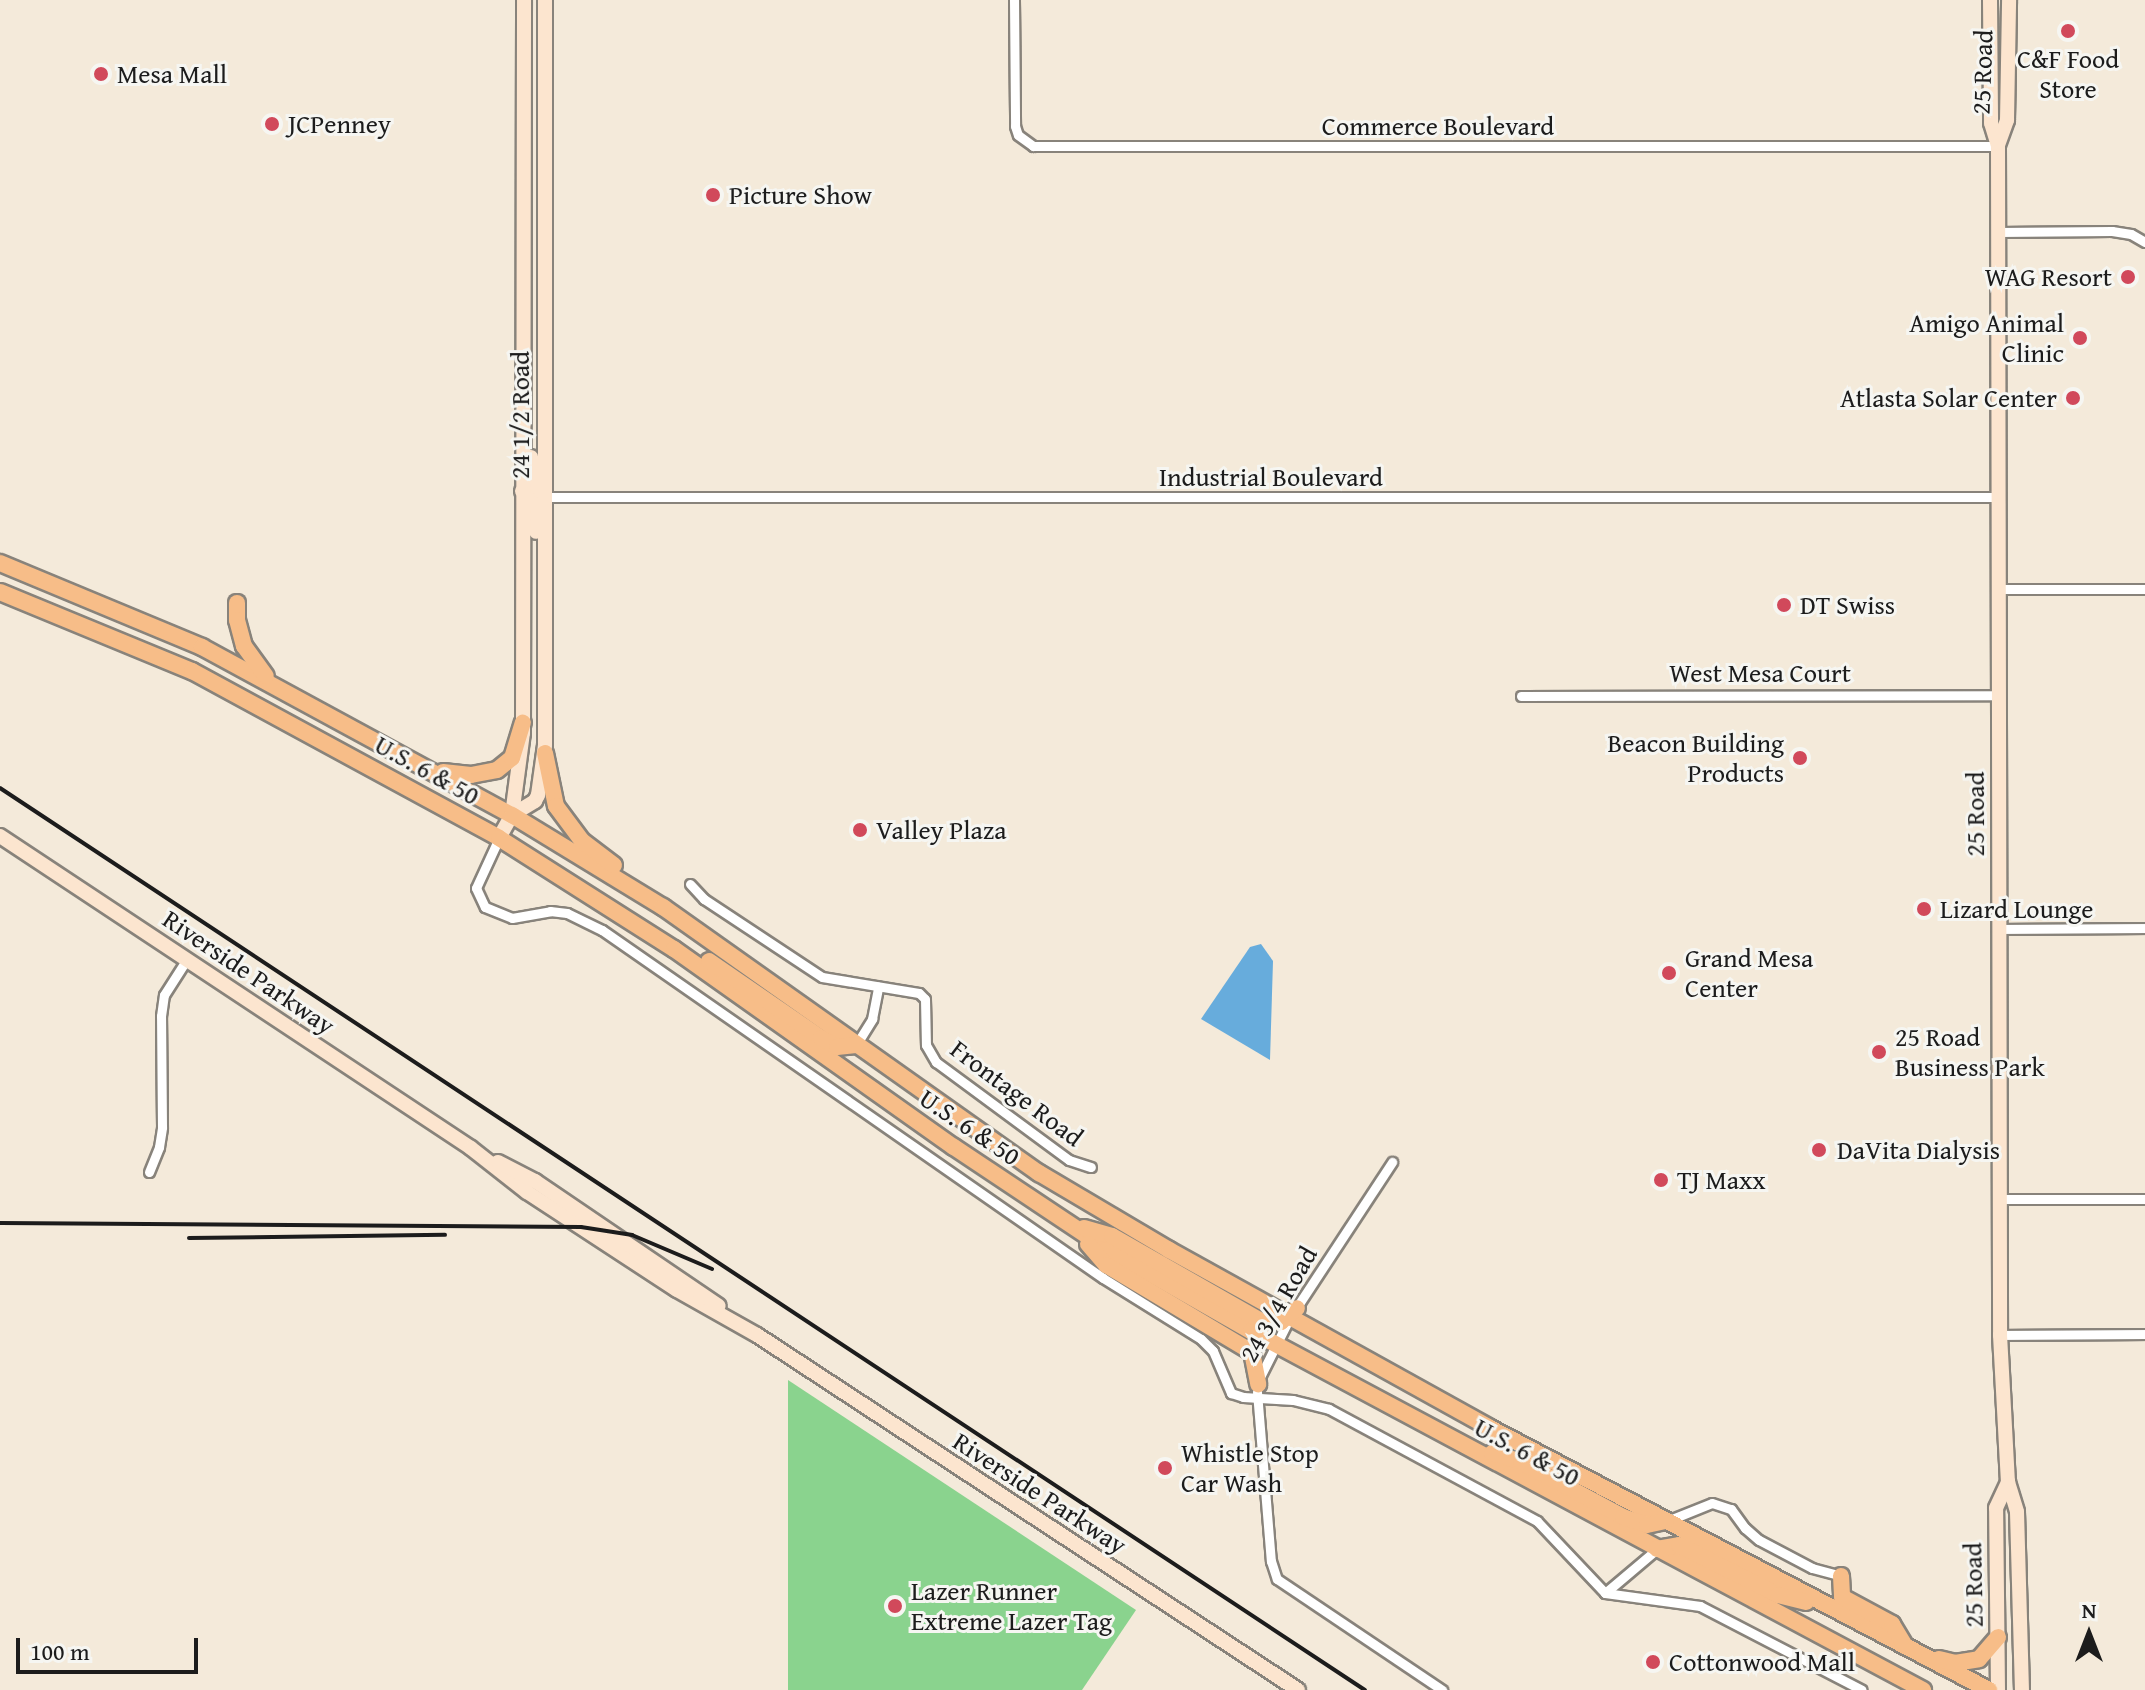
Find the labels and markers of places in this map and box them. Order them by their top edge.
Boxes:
marker: C&F Food Store [2059,22,2077,40]
place label: C&F Food Store [2017,43,2119,104]
place label: Mesa Mall [117,58,227,90]
marker: Mesa Mall [92,65,110,83]
place label: JCPenney [288,108,391,140]
marker: JCPenney [263,115,281,133]
place label: Picture Show [729,179,872,211]
marker: Picture Show [704,186,722,204]
place label: WAG Resort [1985,261,2112,293]
marker: WAG Resort [2119,268,2137,286]
place label: Amigo Animal Clinic [1909,307,2064,368]
marker: Amigo Animal Clinic [2071,329,2089,347]
place label: Atlasta Solar Center [1840,382,2057,414]
marker: Atlasta Solar Center [2064,389,2082,407]
place label: DT Swiss [1800,589,1895,621]
marker: DT Swiss [1775,596,1793,614]
place label: Beacon Building Products [1608,727,1784,788]
marker: Beacon Building Products [1791,749,1809,767]
place label: Valley Plaza [876,814,1006,846]
marker: Valley Plaza [851,821,869,839]
place label: Lizard Lounge [1940,893,2093,925]
marker: Lizard Lounge [1915,900,1933,918]
place label: Grand Mesa Center [1685,942,1813,1004]
marker: Grand Mesa Center [1660,964,1678,982]
place label: 25 Road Business Park [1895,1021,2045,1082]
marker: 25 Road Business Park [1870,1043,1888,1061]
place label: DaVita Dialysis [1837,1134,2000,1166]
marker: DaVita Dialysis [1808,1139,1830,1161]
place label: TJ Maxx [1677,1164,1766,1196]
marker: TJ Maxx [1652,1171,1670,1189]
place label: Whistle Stop Car Wash [1181,1437,1319,1498]
marker: Whistle Stop Car Wash [1156,1459,1174,1477]
place label: Lazer Runner Extreme Lazer Tag [911,1575,1112,1636]
marker: Lazer Runner Extreme Lazer Tag [886,1597,904,1615]
place label: Cottonwood Mall [1669,1646,1855,1678]
marker: Cottonwood Mall [1644,1653,1662,1671]

